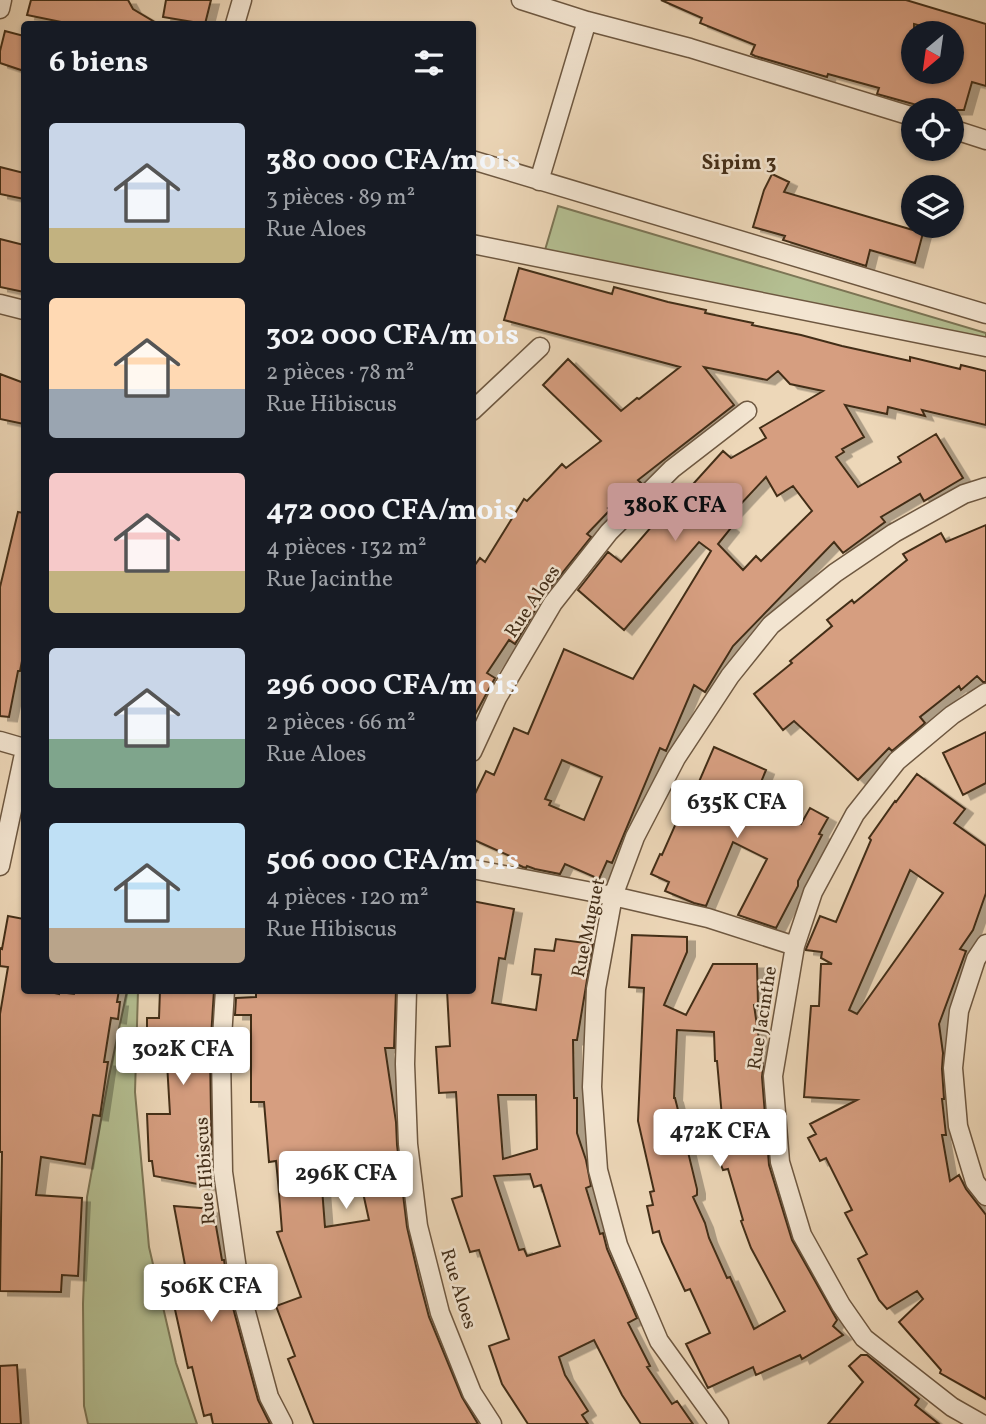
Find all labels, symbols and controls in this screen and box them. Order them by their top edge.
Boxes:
north arrow [901,21,964,84]
map controls [901,21,964,238]
text: 6 biens [49,42,148,84]
icon: filters [410,44,448,82]
button: locate [901,98,964,161]
text: 380 000 CFA/mois [266,140,520,182]
district label: Sipim 3 [702,149,776,178]
icon: home [105,151,189,235]
button: layers [901,175,964,238]
text: 3 pièces · 89 m² [266,182,415,214]
text: Rue Aloes [266,214,366,246]
text: 302 000 CFA/mois [266,315,519,357]
icon: home [105,326,189,410]
text: 2 pièces · 78 m² [266,357,414,389]
text: Rue Hibiscus [266,389,397,421]
pin: 380K CFA [603,484,747,543]
text: 472 000 CFA/mois [266,490,518,532]
text: 380K CFA [623,490,727,522]
icon: home [105,501,189,585]
text: 4 pièces · 132 m² [266,532,427,564]
street label: Rue Aloes [499,560,567,644]
text: Rue Jacinthe [266,564,393,596]
text: 296 000 CFA/mois [266,665,519,707]
icon: home [105,676,189,760]
text: 2 pièces · 66 m² [266,707,415,739]
text: Rue Aloes [266,739,366,771]
pin: 635K CFA [665,780,809,840]
text: 635K CFA [687,787,787,819]
text: 506 000 CFA/mois [266,840,520,882]
icon: home [105,851,189,935]
street label: Rue Muguet [566,876,612,980]
text: 4 pièces · 120 m² [266,882,428,914]
text: Rue Hibiscus [266,914,397,946]
street label: Rue Jacinthe [742,964,784,1072]
pin: 302K CFA [111,1028,255,1087]
text: 302K CFA [132,1034,234,1066]
pin: 472K CFA [648,1110,792,1169]
street label: Rue Hibiscus [189,1116,223,1226]
text: 472K CFA [669,1116,771,1148]
pin: 296K CFA [274,1152,418,1211]
text: 296K CFA [295,1158,397,1190]
street label: Rue Aloes [433,1246,483,1332]
pin: 506K CFA [139,1264,283,1324]
text: 506K CFA [160,1271,262,1303]

